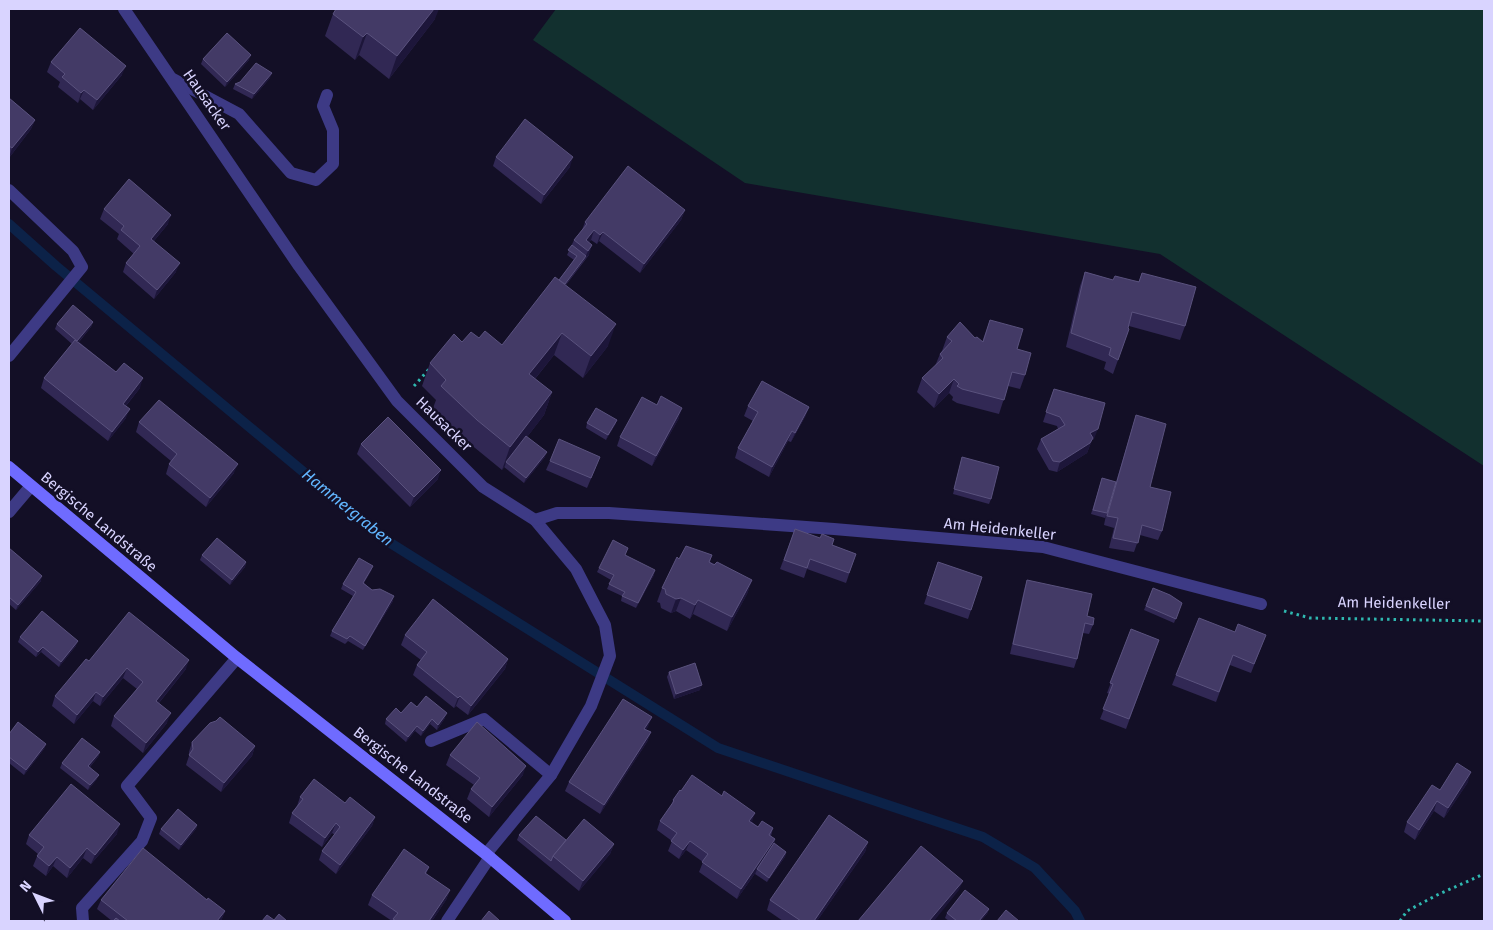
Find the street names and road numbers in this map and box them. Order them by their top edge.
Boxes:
street label: Hausacker [179,66,235,134]
street label: Hausacker [412,393,476,455]
street label: Bergische Landstraße [37,468,161,576]
street label: Am Heidenkeller [943,514,1057,544]
street label: Am Heidenkeller [1338,593,1451,613]
street label: Bergische Landstraße [350,723,476,827]

